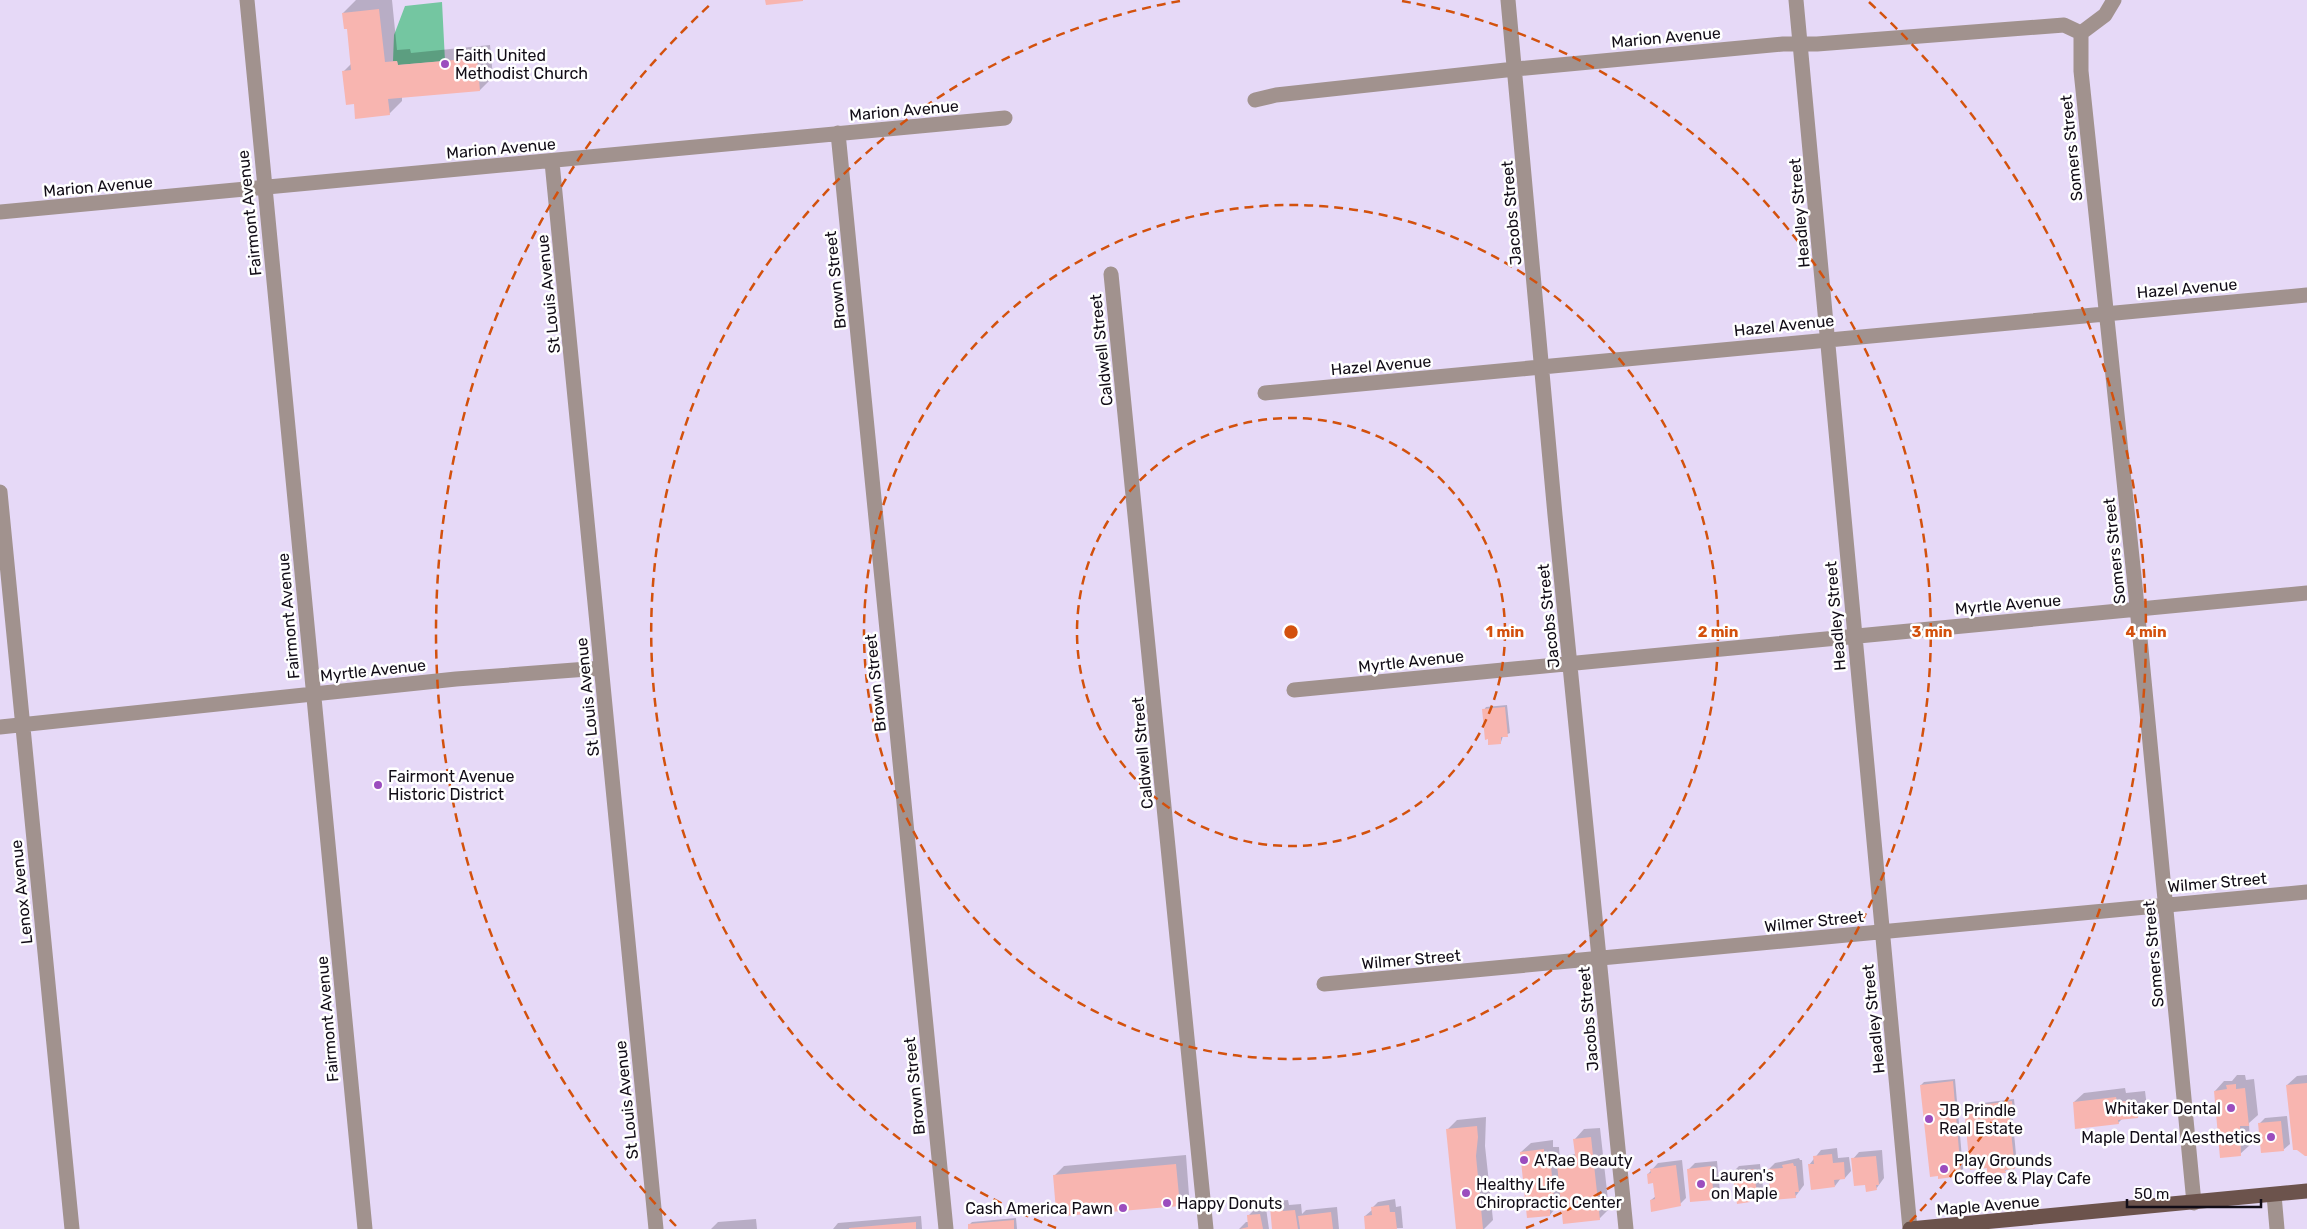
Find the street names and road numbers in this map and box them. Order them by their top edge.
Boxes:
street label: Marion Avenue [1610,23,1722,52]
street label: Somers Street [2056,94,2087,202]
street label: Marion Avenue [848,96,960,125]
street label: Marion Avenue [445,134,557,163]
street label: Fairmont Avenue [233,149,266,277]
street label: Headley Street [1785,157,1814,269]
street label: Jacobs Street [1497,160,1526,266]
street label: Marion Avenue [42,172,154,201]
street label: Brown Street [821,230,850,330]
street label: St Louis Avenue [533,234,564,354]
street label: Hazel Avenue [2136,275,2238,302]
street label: Caldwell Street [1086,293,1117,407]
street label: Hazel Avenue [1733,311,1835,340]
street label: Hazel Avenue [1330,352,1432,379]
street label: Somers Street [2099,497,2130,605]
street label: Fairmont Avenue [274,552,303,680]
street label: Headley Street [1821,560,1850,672]
street label: Jacobs Street [1534,563,1563,669]
street label: Myrtle Avenue [1954,590,2062,619]
street label: Brown Street [861,633,890,733]
street label: St Louis Avenue [572,637,603,757]
street label: Myrtle Avenue [1357,646,1465,676]
street label: Myrtle Avenue [319,655,427,685]
street label: Caldwell Street [1128,696,1157,810]
street label: Lenox Avenue [7,839,36,945]
street label: Wilmer Street [2167,869,2268,896]
street label: Somers Street [2139,900,2168,1008]
street label: Wilmer Street [1764,907,1865,936]
street label: Wilmer Street [1361,946,1462,973]
street label: Fairmont Avenue [313,955,342,1083]
street label: Headley Street [1858,963,1889,1075]
street label: Jacobs Street [1574,966,1603,1072]
street label: Brown Street [900,1036,929,1136]
street label: St Louis Avenue [611,1040,642,1160]
street label: Maple Avenue [1936,1192,2040,1219]

